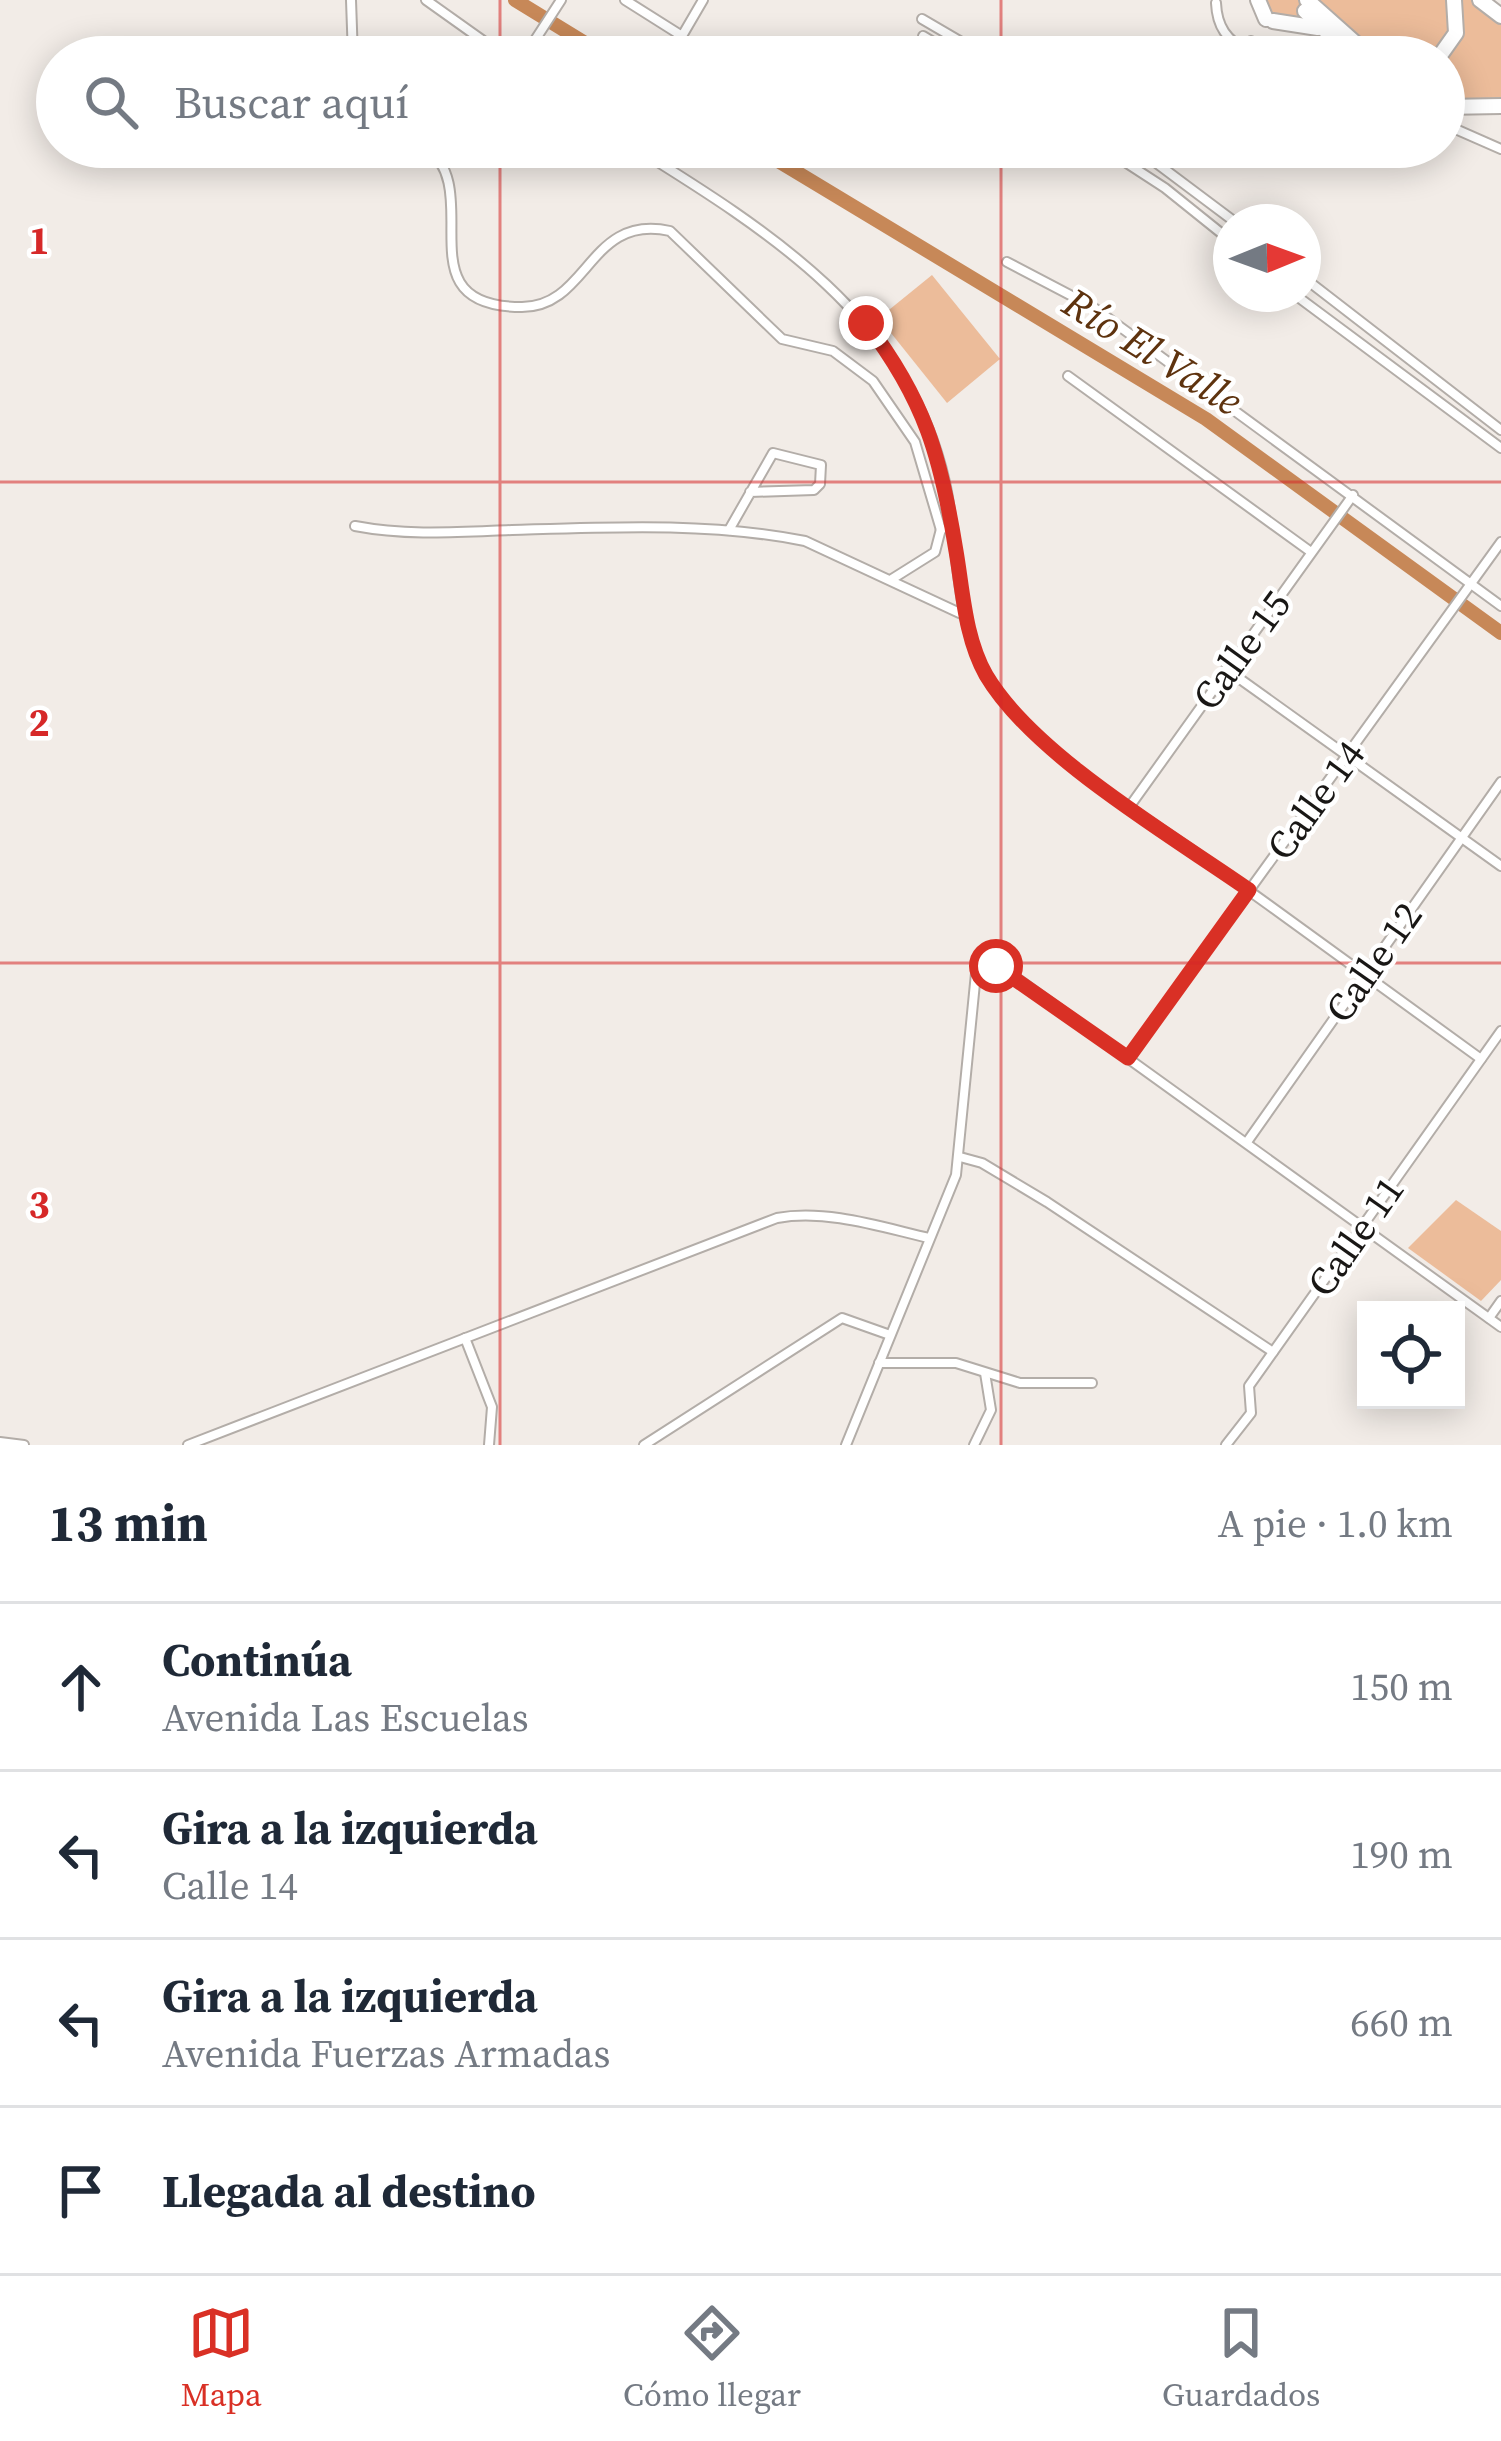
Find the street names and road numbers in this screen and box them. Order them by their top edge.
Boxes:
street label: Calle 15 [1180,580,1303,721]
street label: Calle 14 [1254,730,1377,871]
street label: Calle 12 [1313,892,1434,1033]
street label: Calle 11 [1295,1166,1416,1307]

